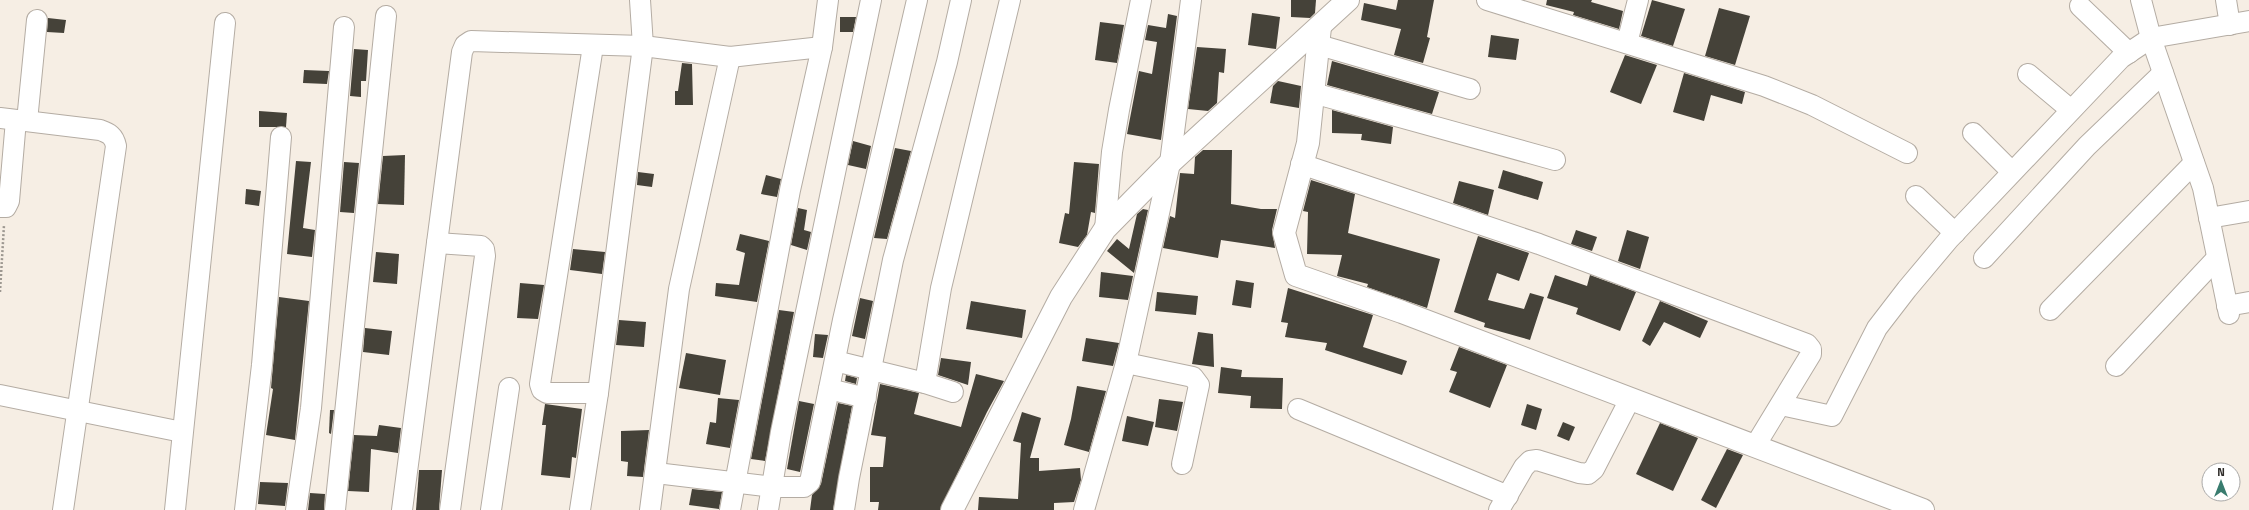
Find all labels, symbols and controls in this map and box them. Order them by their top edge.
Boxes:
north arrow [2201,462,2241,502]
text: N [2217,464,2225,480]

